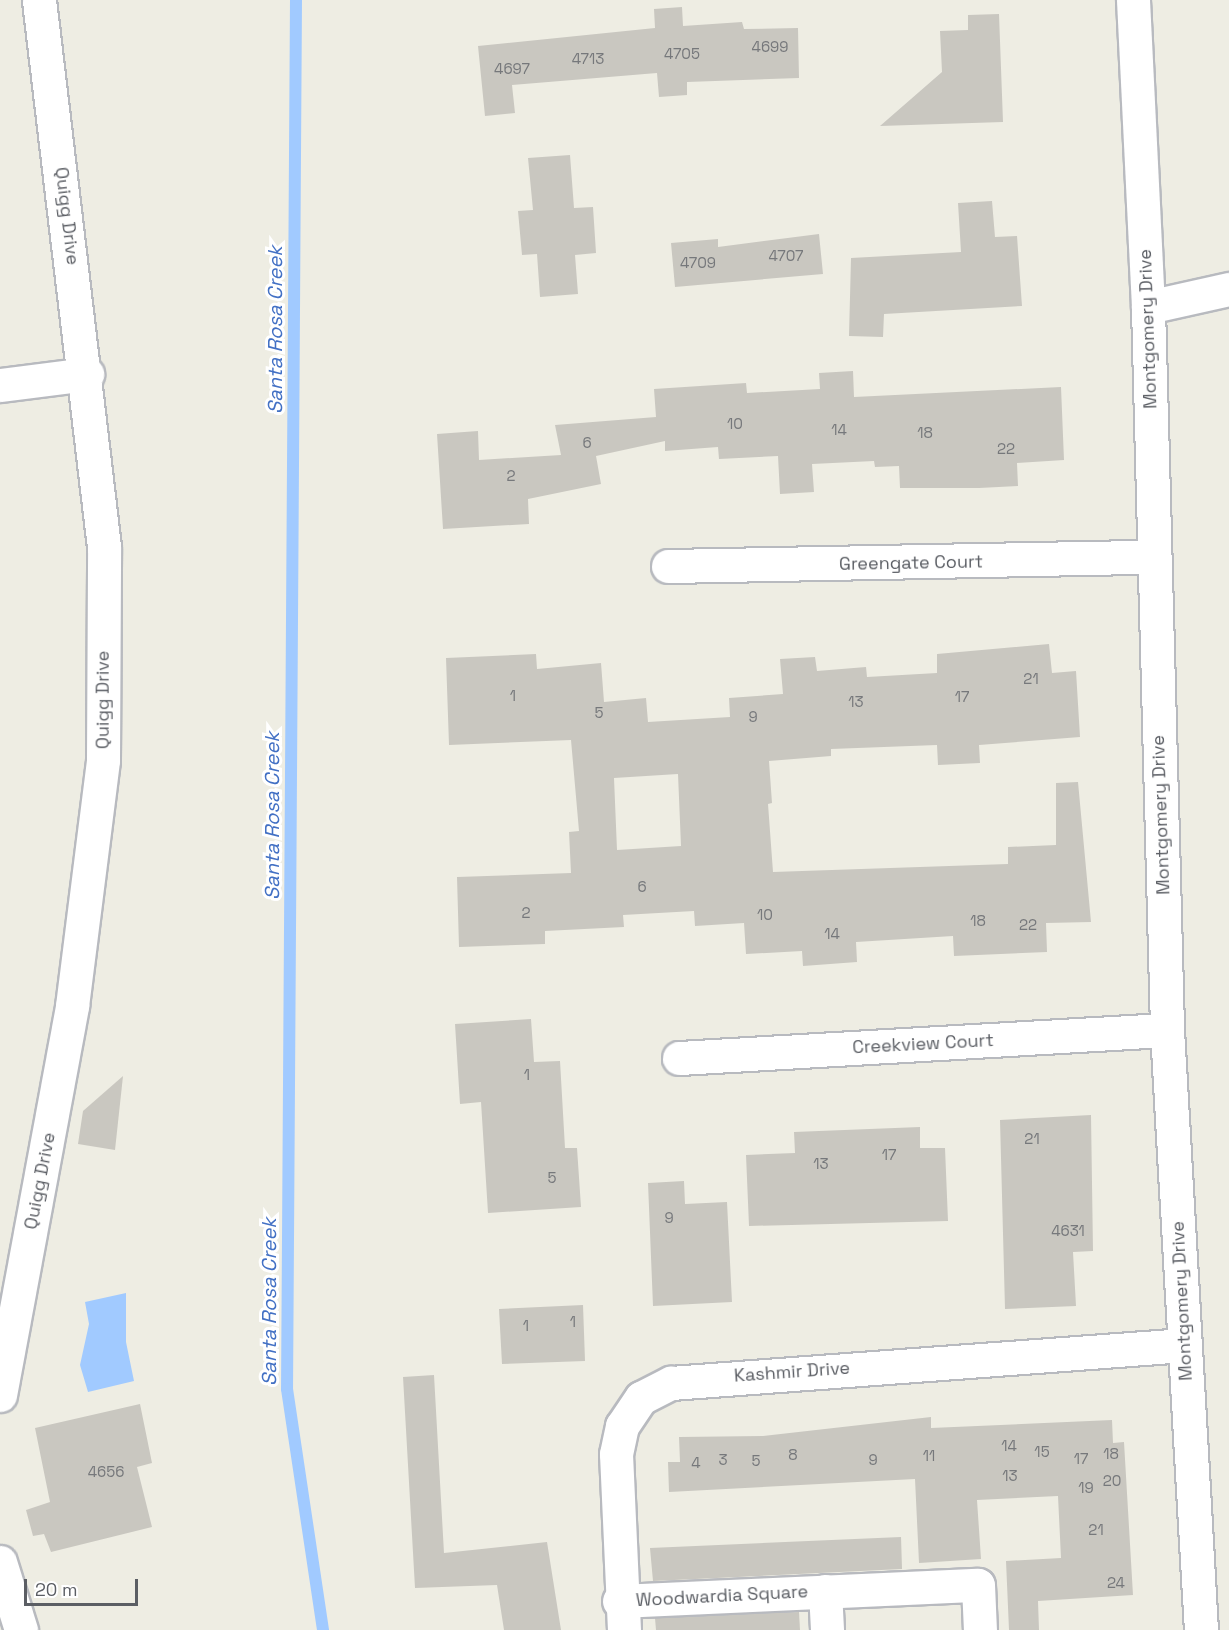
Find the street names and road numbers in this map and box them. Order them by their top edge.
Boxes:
street label: Quigg Drive [50,166,84,266]
street label: Montgomery Drive [1134,249,1162,409]
street label: Greengate Court [839,551,983,575]
street label: Quigg Drive [92,651,114,749]
street label: Montgomery Drive [1147,735,1175,895]
street label: Creekview Court [852,1030,994,1058]
street label: Quigg Drive [20,1131,60,1231]
street label: Montgomery Drive [1167,1221,1197,1381]
street label: Kashmir Drive [733,1357,851,1387]
street label: Woodwardia Square [635,1581,809,1611]

